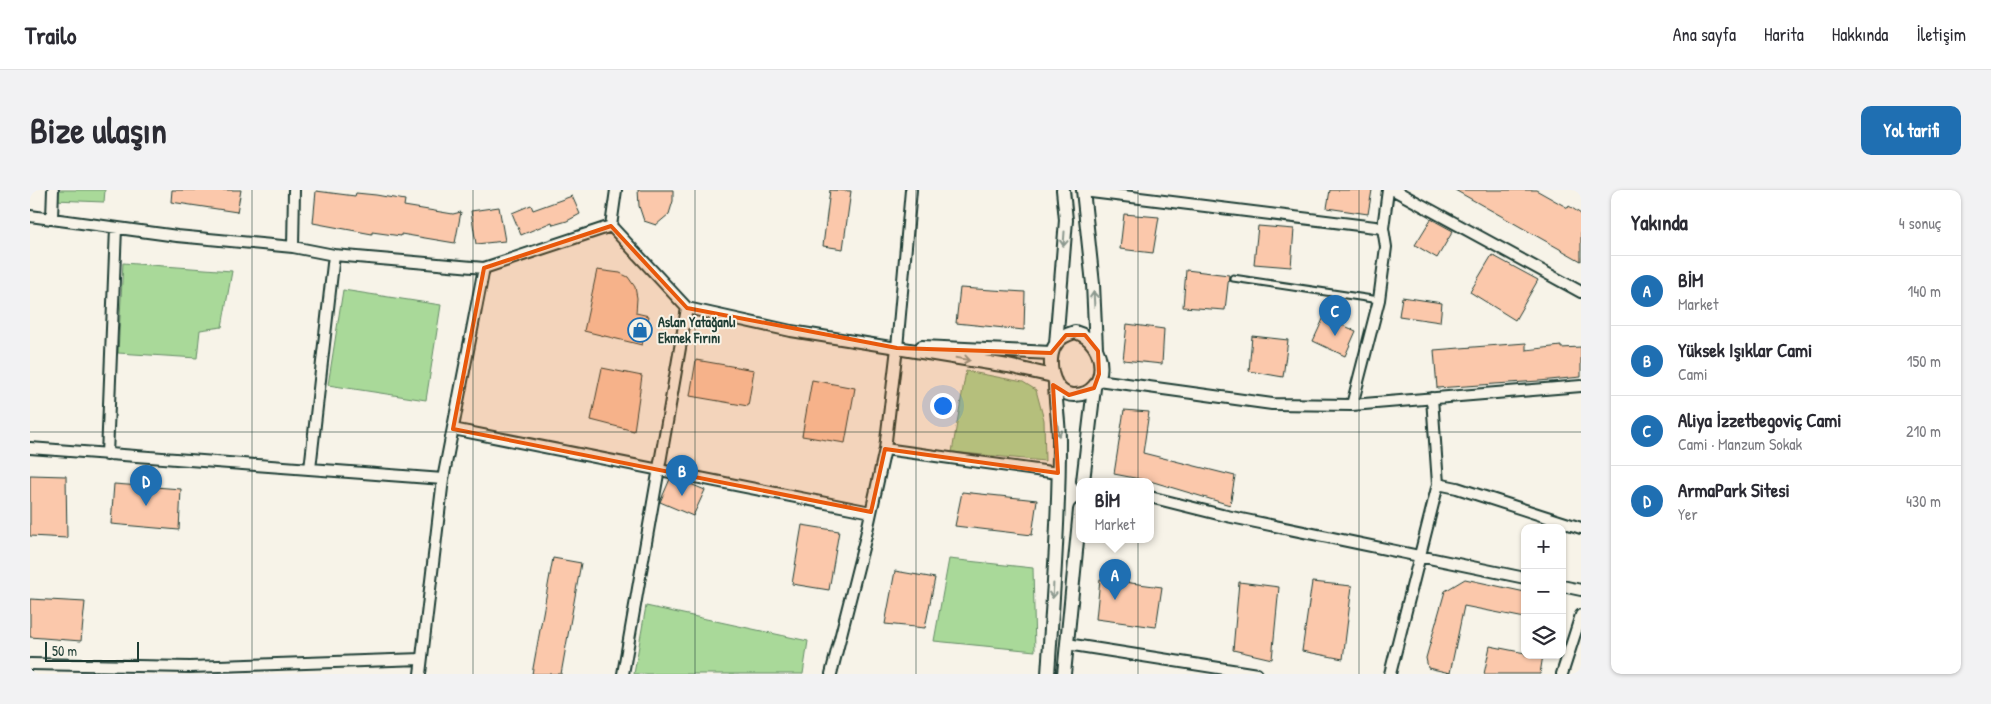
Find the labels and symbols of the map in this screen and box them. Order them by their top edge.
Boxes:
one-way arrow [1060,230,1069,246]
one-way arrow [1089,291,1098,307]
pin: C [1319,295,1351,336]
place label: Aslan Yatağanlı Ekmek Fırını [658,312,736,347]
shop icon: Aslan Yatağanlı Ekmek Fırını [627,317,653,343]
one-way arrow [954,354,970,364]
your location [930,393,956,419]
one-way arrow [1053,421,1063,437]
pin: B [666,455,698,496]
pin: D [130,465,162,506]
pin: A [1099,559,1131,600]
one-way arrow [1048,583,1057,599]
scale bar [45,639,139,662]

